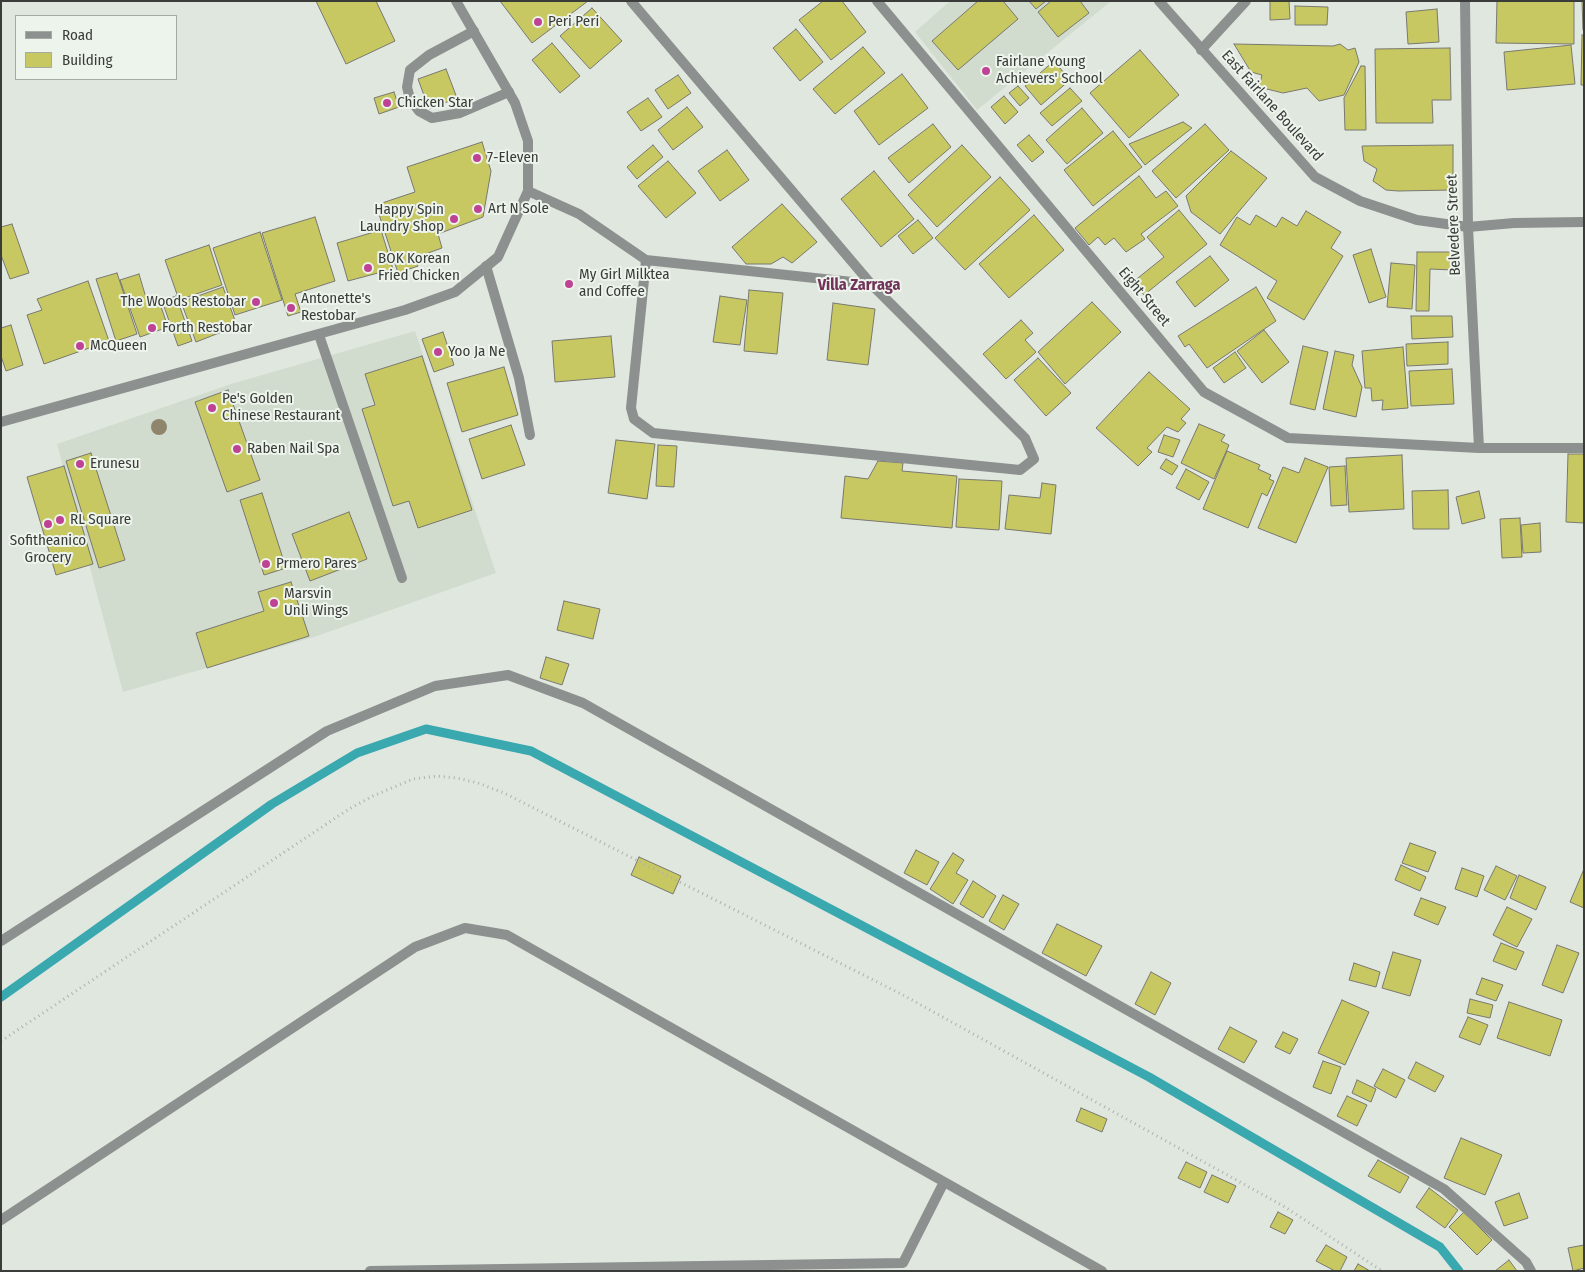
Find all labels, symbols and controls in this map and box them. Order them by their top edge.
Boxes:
place label: Peri Peri [548,13,599,31]
legend [15,15,178,80]
marker: Peri Peri [532,16,544,28]
text: Road [62,26,93,44]
street label: East Fairlane Boulevard [1218,47,1326,165]
text: Building [62,51,113,69]
place label: Fairlane Young Achievers' School [996,53,1103,88]
marker: Fairlane Young Achievers' School [980,65,992,77]
place label: Chicken Star [397,94,473,112]
marker: Chicken Star [381,97,393,109]
place label: 7-Eleven [487,149,539,167]
marker: 7-Eleven [471,152,483,164]
street label: Belvedere Street [1443,174,1465,276]
place label: Art N Sole [488,200,549,218]
place label: Happy Spin Laundry Shop [360,201,444,236]
marker: Art N Sole [472,203,484,215]
marker: Happy Spin Laundry Shop [448,213,460,225]
place label: BOK Korean Fried Chicken [378,250,460,285]
marker: BOK Korean Fried Chicken [362,262,374,274]
street label: Eight Street [1114,264,1174,330]
place label: My Girl Milktea and Coffee [579,266,670,301]
district label: Villa Zarraga [818,276,900,296]
marker: My Girl Milktea and Coffee [563,278,575,290]
place label: Antonette's Restobar [301,290,371,325]
place label: The Woods Restobar [121,293,246,311]
marker: The Woods Restobar [250,296,262,308]
marker: Antonette's Restobar [285,302,297,314]
place label: Forth Restobar [162,319,252,337]
marker: Forth Restobar [146,322,158,334]
place label: McQueen [90,337,147,355]
marker: McQueen [74,340,86,352]
place label: Yoo Ja Ne [448,343,505,361]
marker: Yoo Ja Ne [432,346,444,358]
place label: Pe's Golden Chinese Restaurant [222,390,340,425]
marker: Pe's Golden Chinese Restaurant [206,402,218,414]
place label: Raben Nail Spa [247,440,340,458]
marker: Raben Nail Spa [231,443,243,455]
place label: Erunesu [90,455,140,473]
marker: Erunesu [74,458,86,470]
place label: RL Square [70,511,131,529]
marker: RL Square [54,514,66,526]
marker: Sofitheanico Grocery [42,518,54,530]
place label: Sofitheanico Grocery [10,532,86,567]
place label: Prmero Pares [276,555,357,573]
marker: Prmero Pares [260,558,272,570]
place label: Marsvin Unli Wings [284,585,348,620]
marker: Marsvin Unli Wings [268,597,280,609]

